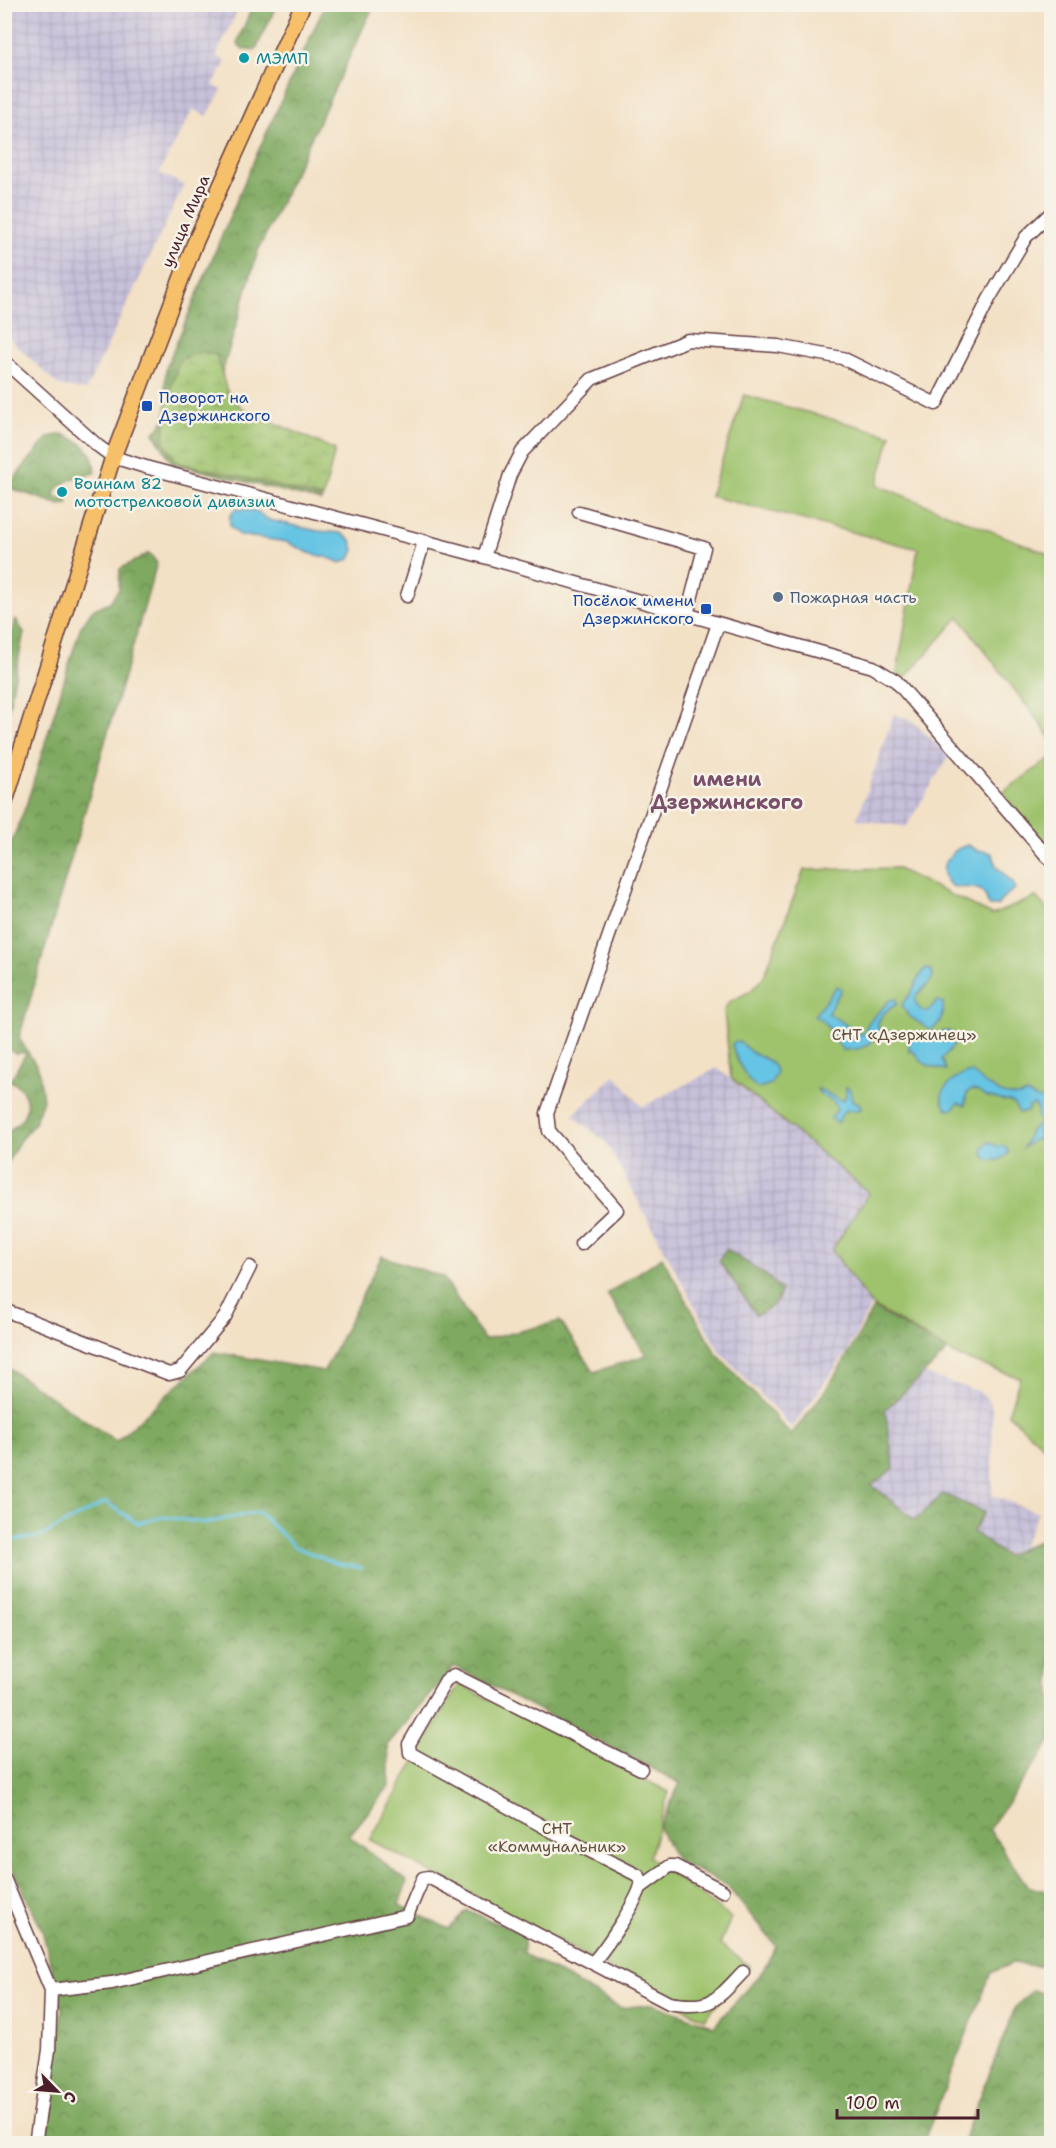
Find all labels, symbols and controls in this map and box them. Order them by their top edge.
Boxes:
place label: МЭМП [256,48,308,69]
marker: МЭМП [237,51,251,65]
street label: улица Мира [157,172,214,271]
place label: Поворот на Дзержинского [159,387,270,426]
marker: Поворот на Дзержинского [140,399,154,413]
place label: Воинам 82 мотострелковой дивизии [74,473,276,512]
marker: Воинам 82 мотострелковой дивизии [55,485,69,499]
place label: Пожарная часть [790,587,917,608]
place label: Посёлок имени Дзержинского [573,590,694,629]
marker: Пожарная часть [771,590,785,604]
marker: Посёлок имени Дзержинского [699,602,713,616]
district label: имени Дзержинского [651,766,803,815]
park label: СНТ «Дзержинец» [832,1024,976,1045]
park label: СНТ «Коммунальник» [488,1818,626,1857]
north arrow [27,2061,87,2121]
scale bar [837,2082,978,2120]
text: С [58,2088,82,2106]
text: 100 m [846,2091,900,2115]

